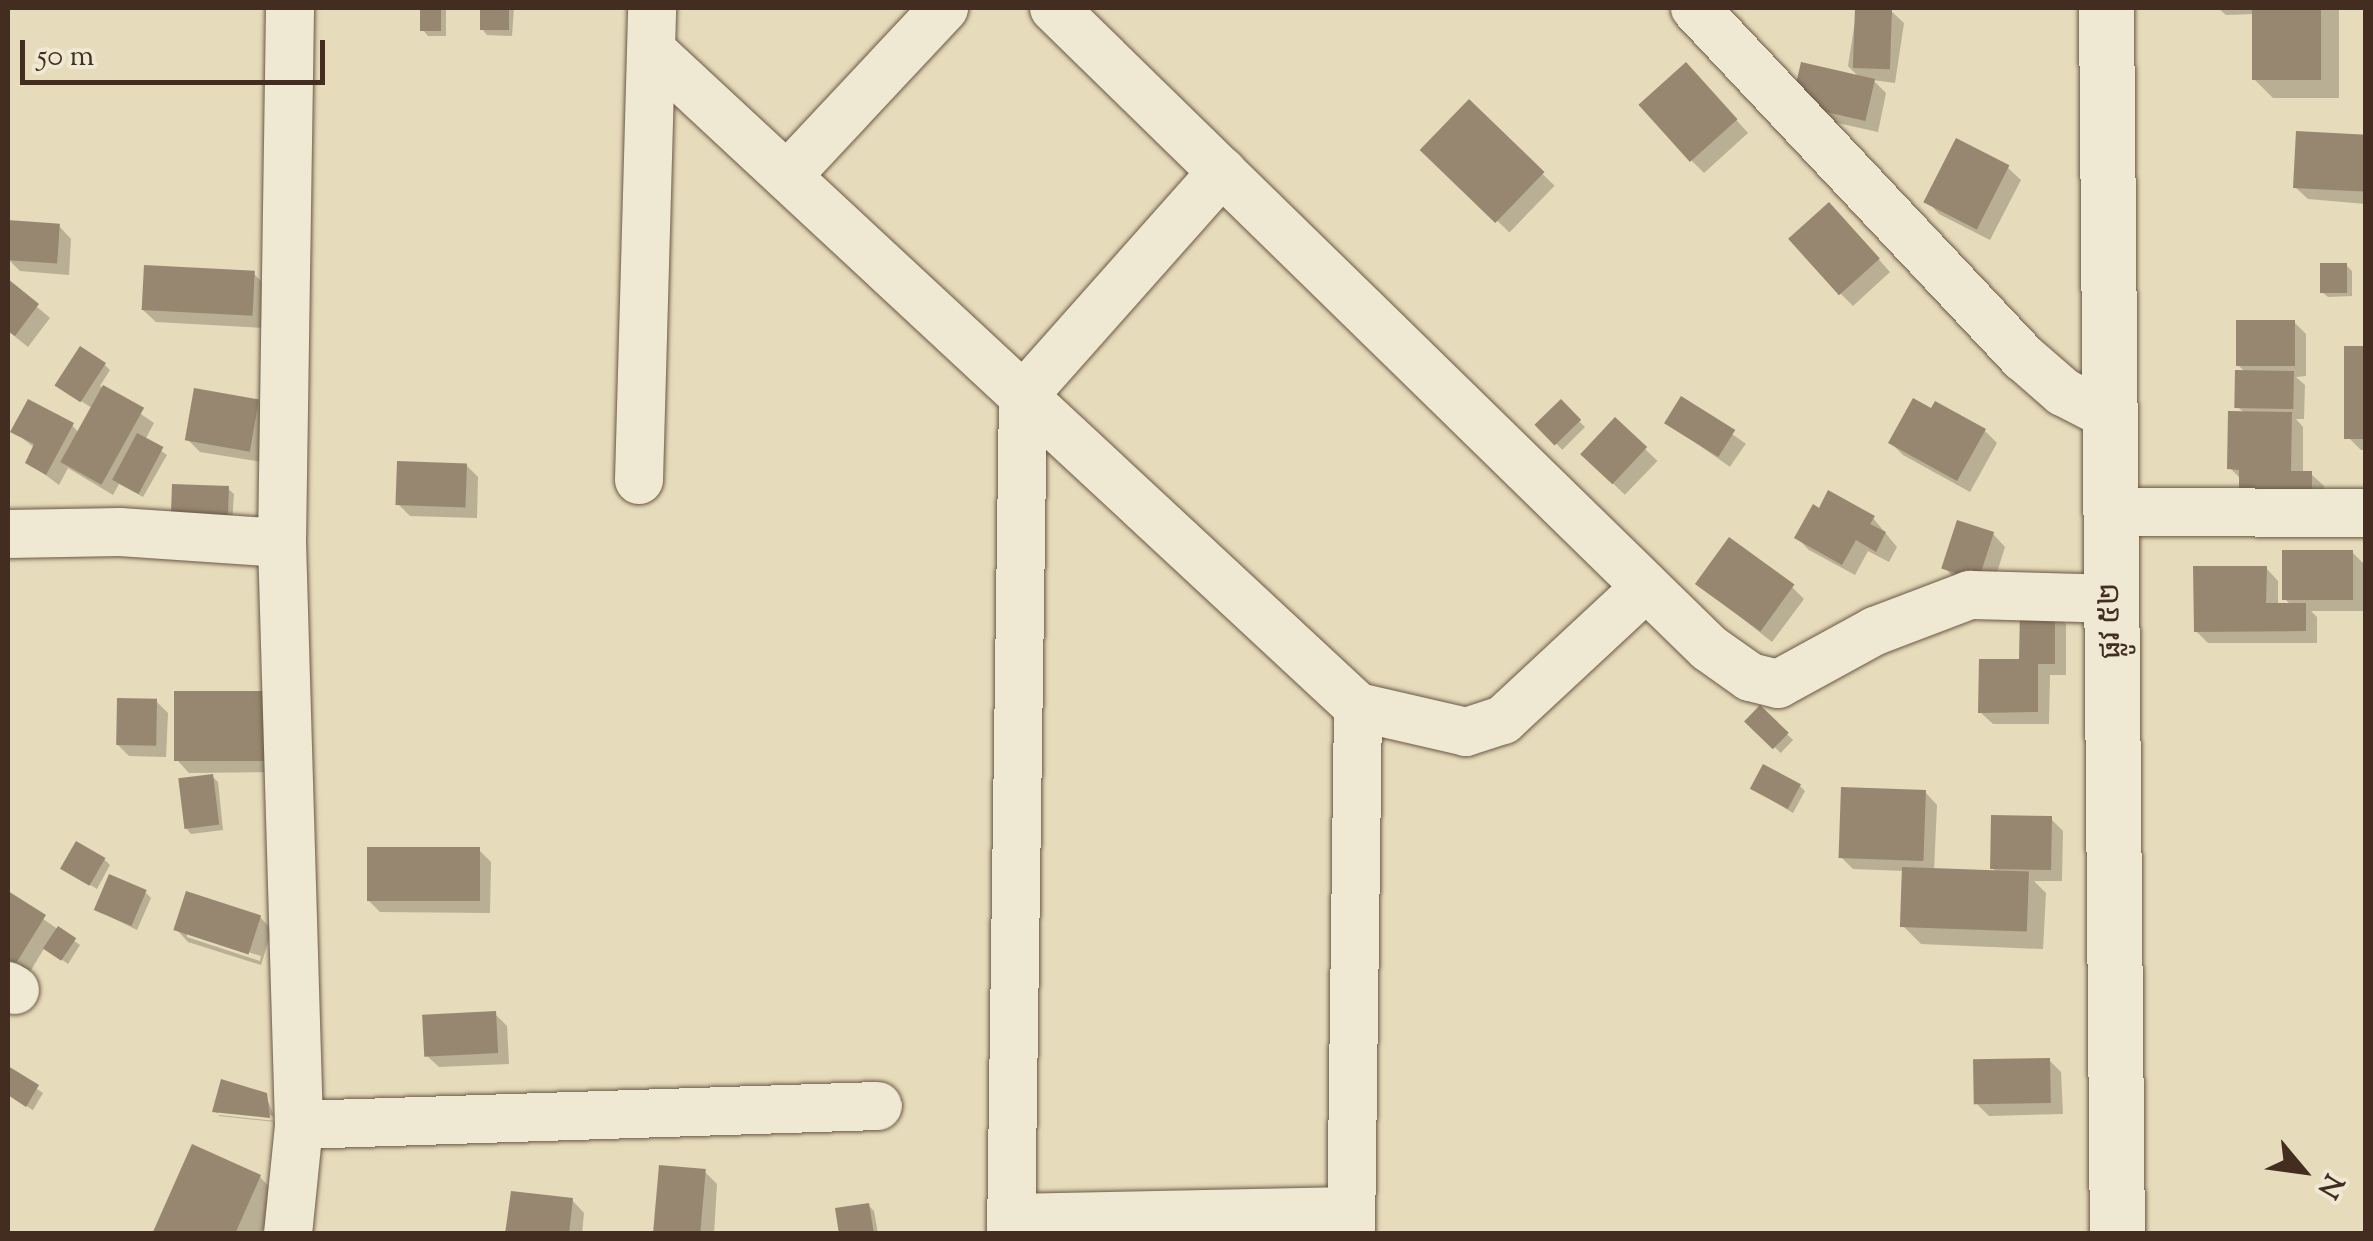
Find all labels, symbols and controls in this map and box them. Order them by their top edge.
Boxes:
scale bar [25,20,330,82]
text: 50 m [37,36,94,79]
street label: ផ្លូវ ៥២ [2093,582,2131,660]
north arrow [2253,1121,2353,1221]
text: N [2306,1166,2352,1205]

